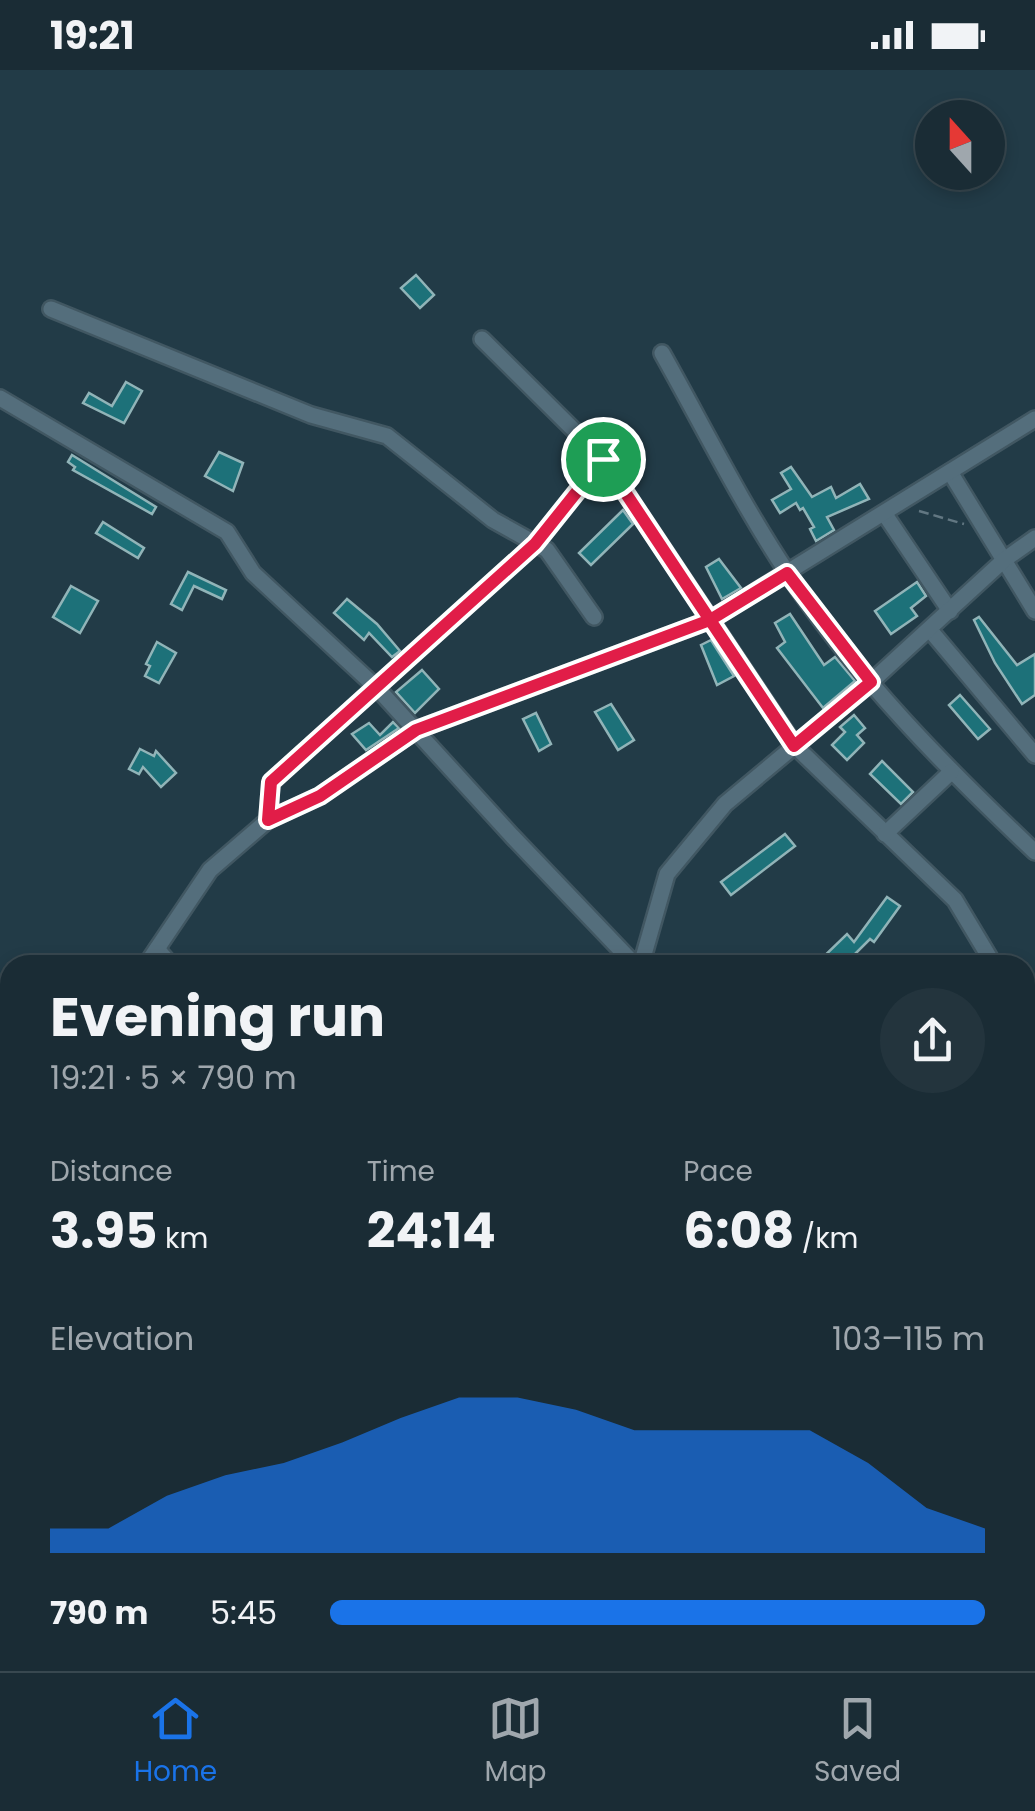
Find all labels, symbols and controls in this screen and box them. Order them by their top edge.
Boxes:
text: 19:21 [50,9,134,62]
north arrow [915,100,1005,190]
map controls [915,100,1005,190]
pin [561,417,646,502]
icon: arrive [576,432,631,487]
text: Evening run [50,978,385,1055]
button: share [880,988,985,1093]
text: 19:21 · 5 × 790 m [50,1055,297,1100]
text: Distance [50,1152,173,1191]
text: Time [367,1152,435,1191]
text: Pace [683,1152,753,1191]
text: 3.95 [50,1195,158,1266]
text: 24:14 [367,1195,496,1266]
text: 6:08 [683,1195,794,1266]
text: km [158,1219,208,1258]
text: /km [794,1219,858,1258]
text: Elevation [50,1316,194,1361]
text: 103–115 m [832,1316,985,1361]
text: 790 m [50,1590,148,1635]
text: 5:45 [210,1590,277,1635]
tab: Home [134,1691,217,1793]
tab: Map [485,1691,547,1793]
tab: Saved [814,1691,901,1793]

